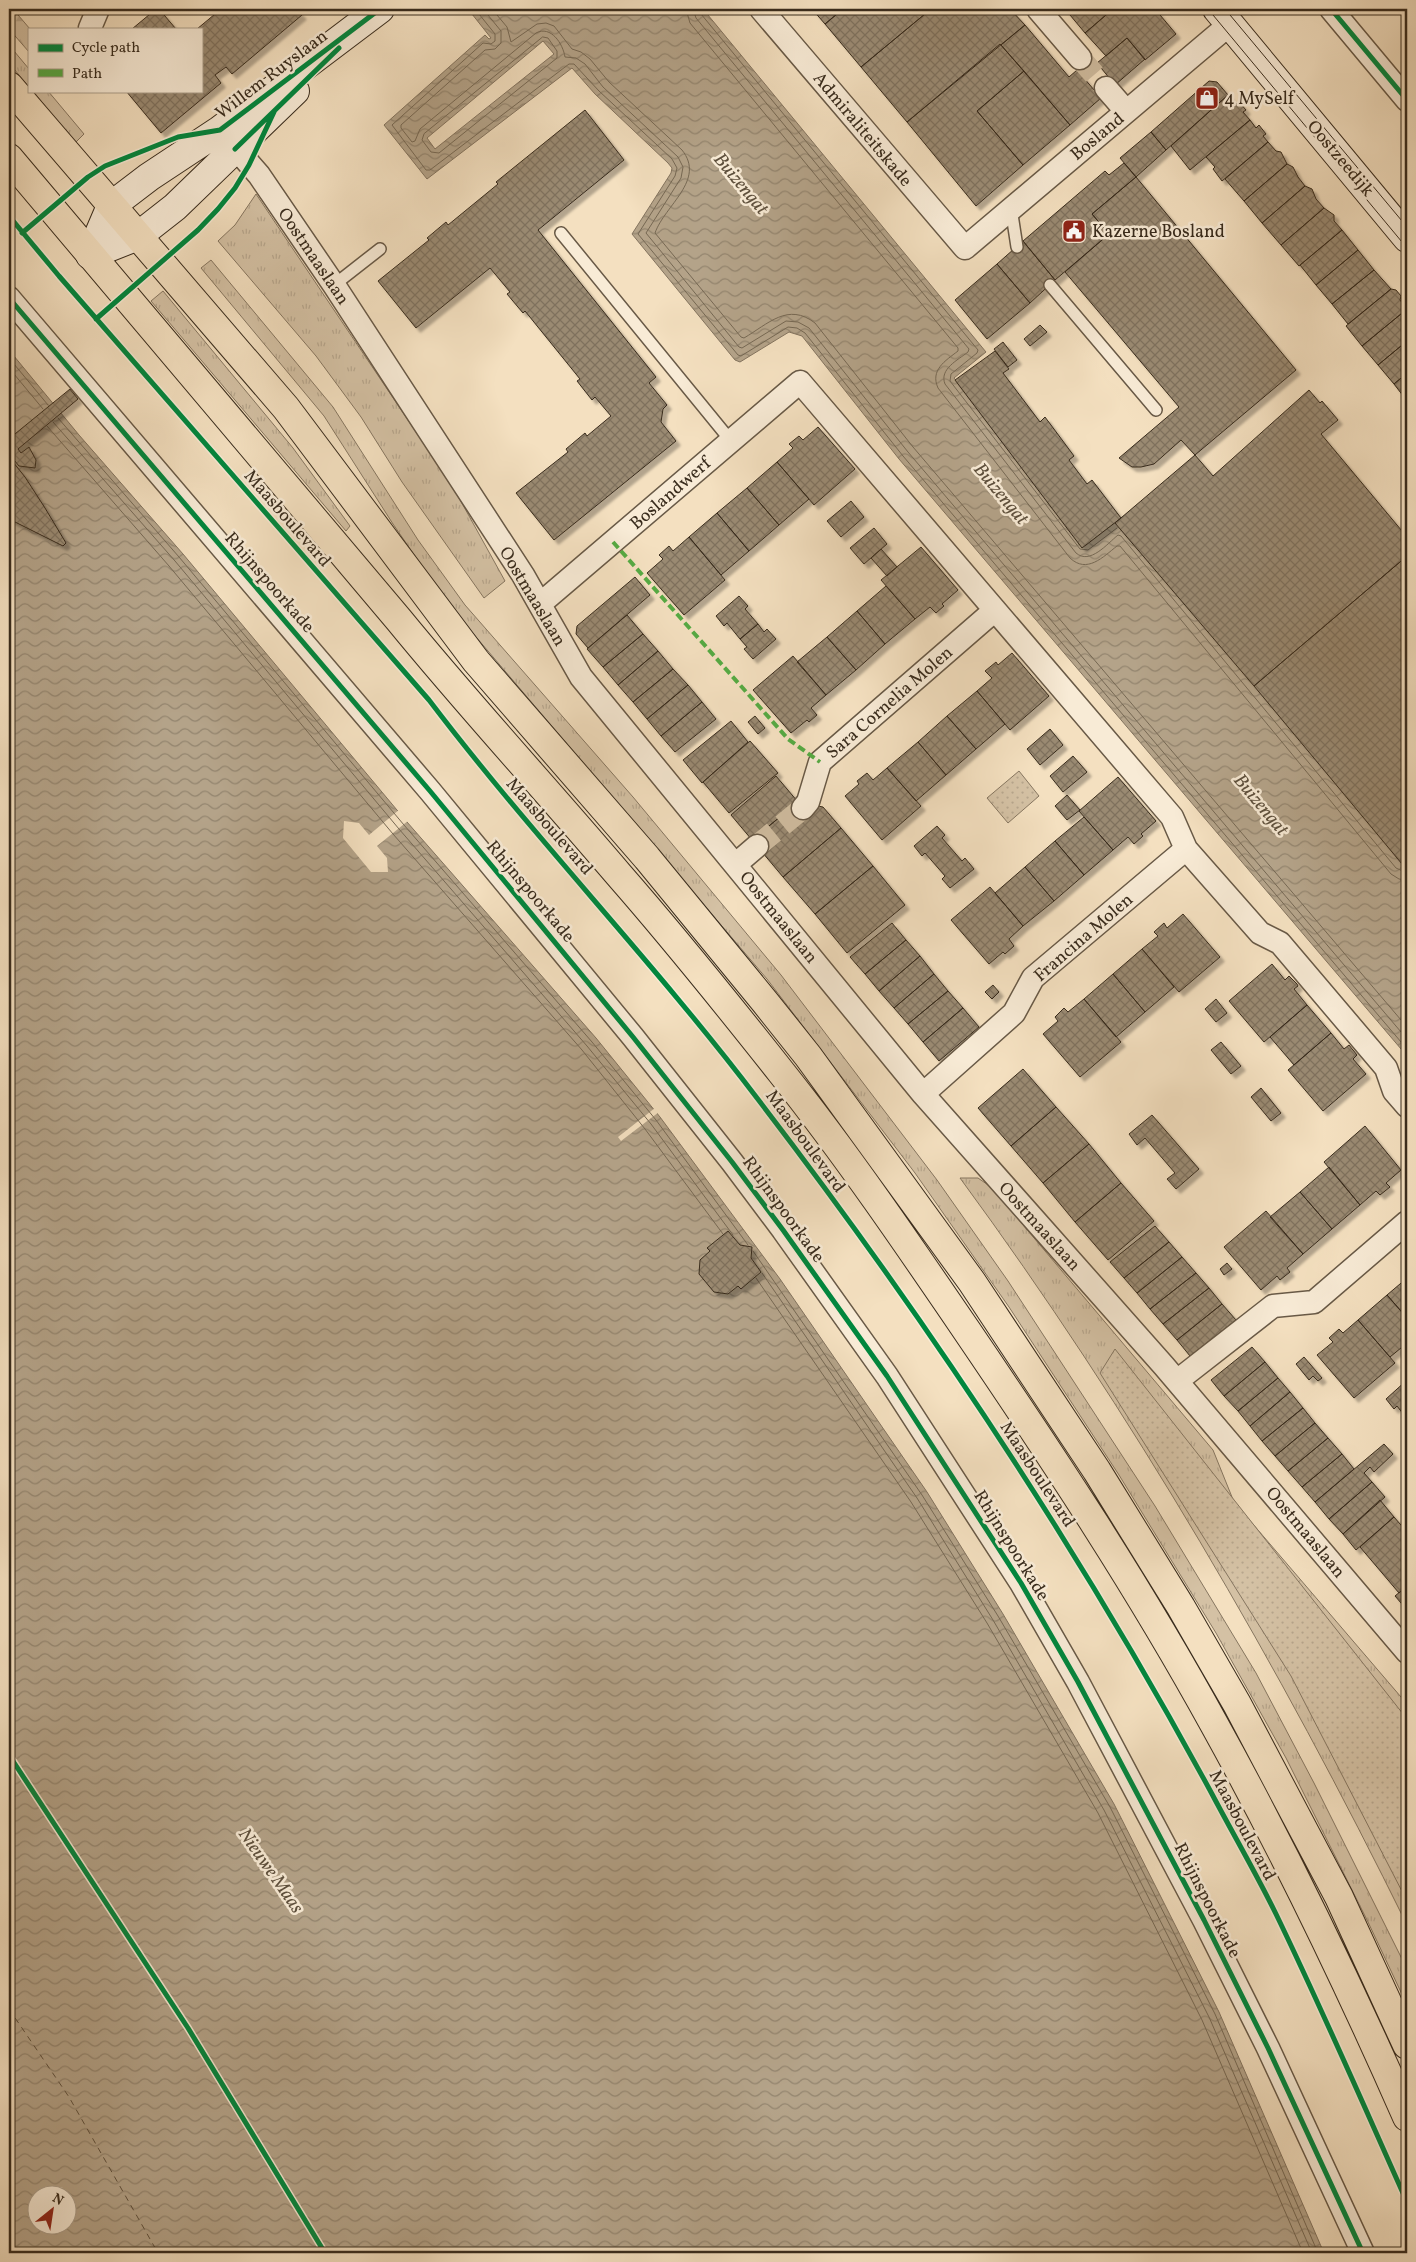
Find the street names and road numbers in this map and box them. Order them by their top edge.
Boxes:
street label: Willem Ruyslaan [210,24,334,126]
street label: Admiraliteitskade [806,67,917,193]
street label: Bosland [1066,107,1130,167]
street label: Oostzeedijk [1300,115,1379,203]
street label: Oostmaaslaan [271,203,355,311]
street label: Boslandwerf [625,451,718,536]
street label: Maasboulevard [237,465,336,573]
street label: Rhijnspoorkade [218,527,320,639]
street label: Oostmaaslaan [492,542,571,652]
street label: Sara Cornelia Molen [821,641,959,765]
street label: Maasboulevard [499,773,598,881]
street label: Rhijnspoorkade [480,836,580,948]
street label: Oostmaaslaan [733,866,823,970]
street label: Francina Molen [1029,888,1139,988]
street label: Maasboulevard [759,1085,851,1199]
street label: Rhijnspoorkade [736,1151,830,1268]
street label: Oostmaaslaan [992,1177,1086,1277]
street label: Maasboulevard [993,1417,1080,1533]
street label: Oostmaaslaan [1259,1482,1351,1584]
street label: Rhijnspoorkade [967,1486,1055,1606]
street label: Maasboulevard [1202,1766,1281,1885]
street label: Rhijnspoorkade [1167,1839,1246,1963]

